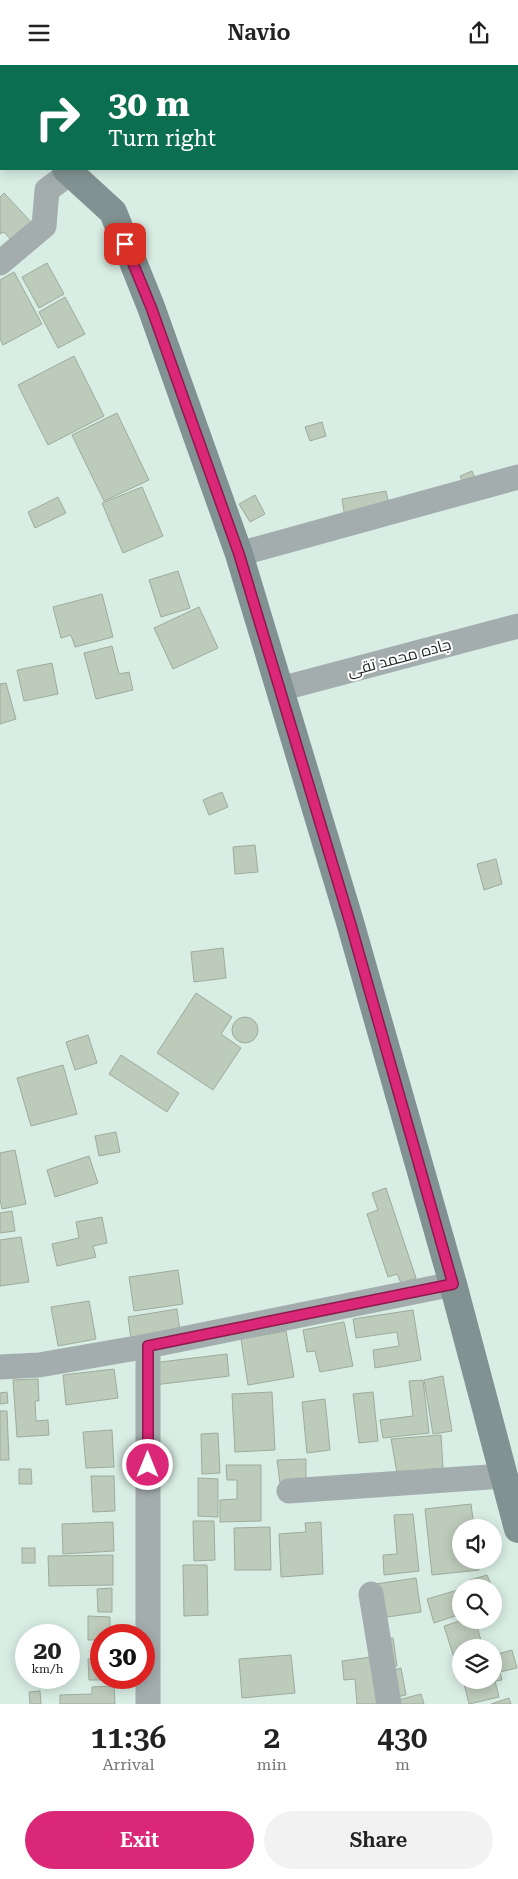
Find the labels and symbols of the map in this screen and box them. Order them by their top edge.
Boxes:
pin [104,223,146,265]
street label: جاده محمد تقی [345,634,453,681]
position arrow [121,1438,173,1490]
speed limit sign: 30 [90,1624,155,1689]

